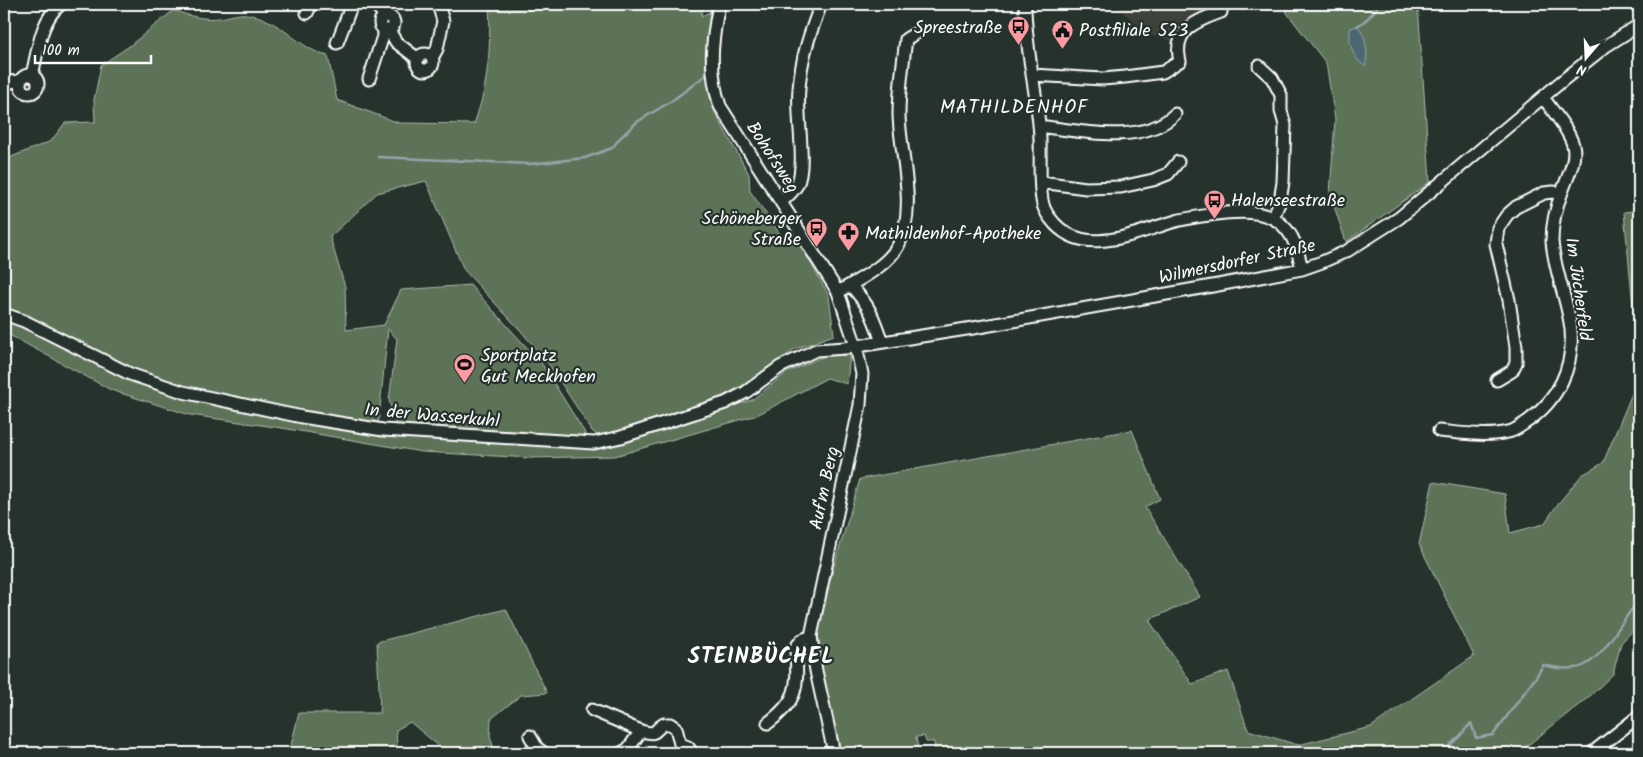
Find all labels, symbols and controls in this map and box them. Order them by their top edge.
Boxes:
place label: Spreestraße [914,14,1002,43]
bus stop icon: Spreestraße [1006,15,1030,46]
place label: Postfiliale 523 [1079,17,1188,46]
public building icon: Postfiliale 523 [1051,18,1075,49]
scale bar [35,32,151,64]
north arrow [1560,32,1610,82]
text: 100 m [42,39,80,63]
text: N [1574,57,1590,81]
district label: MATHILDENHOF [940,93,1089,123]
street label: Bohofsweg [738,116,806,200]
place label: Halenseestraße [1231,187,1345,216]
bus stop icon: Halenseestraße [1203,188,1227,219]
place label: Schöneberger Straße [702,205,802,255]
bus stop icon: Schöneberger Straße [805,216,829,247]
place label: Mathildenhof-Apotheke [865,220,1041,249]
pharmacy icon: Mathildenhof-Apotheke [837,221,861,252]
street label: Wilmersdorfer Straße [1156,232,1318,293]
street label: Im Jücherfeld [1556,236,1599,344]
place label: Sportplatz Gut Meckhofen [481,342,596,392]
sports icon: Sportplatz Gut Meckhofen [453,353,477,384]
street label: In der Wasserkuhl [363,396,501,437]
street label: Auf'm Berg [802,444,848,533]
district label: STEINBÜCHEL [688,640,834,675]

